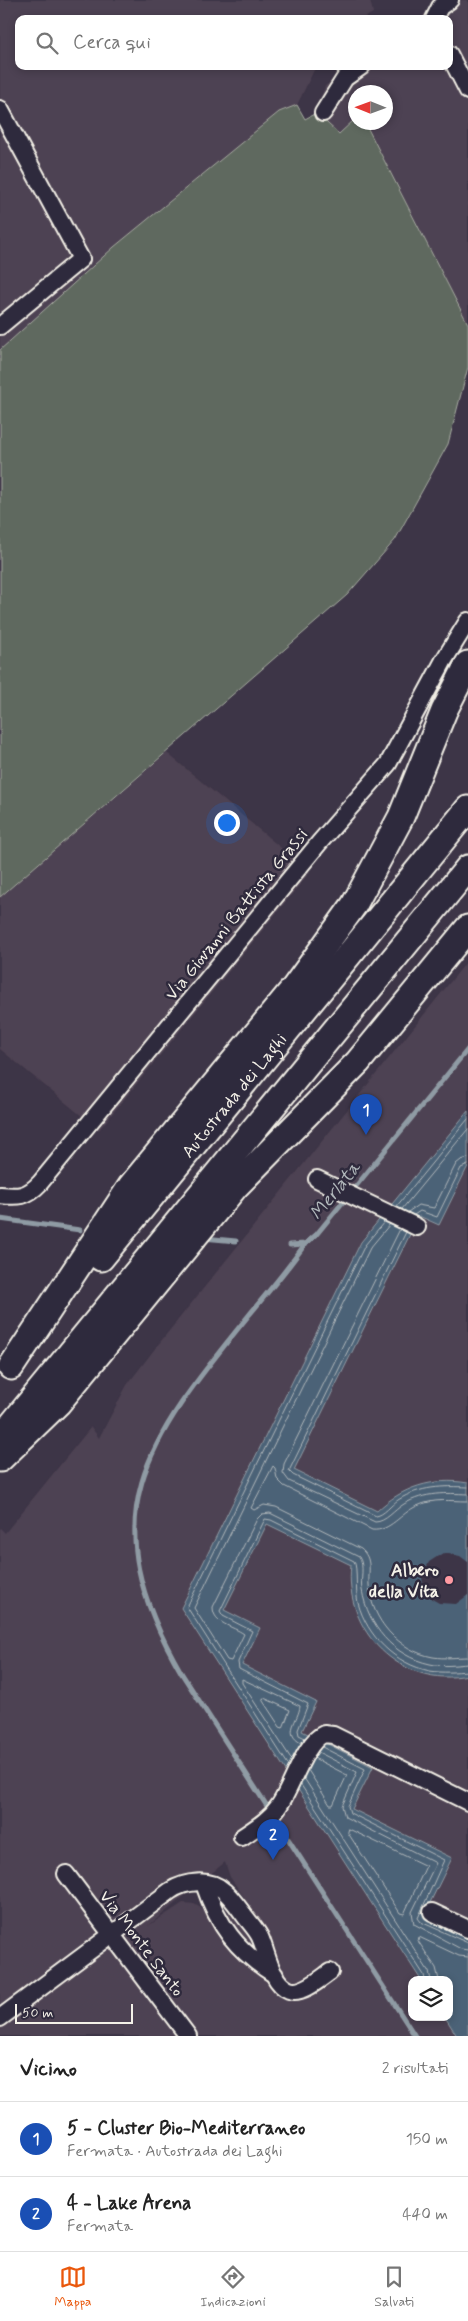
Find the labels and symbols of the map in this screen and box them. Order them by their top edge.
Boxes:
north arrow [348,85,393,130]
your location [214,810,240,836]
street label: Via Giovanni Battista Grassi [160,824,314,1006]
street label: Autostrada dei Laghi [176,1029,293,1163]
pin: 1 [350,1094,382,1135]
water label: Merlata [304,1156,367,1225]
place label: Albero della Vita [369,1559,440,1604]
marker: Albero della Vita [443,1574,455,1586]
pin: 2 [257,1819,289,1860]
street label: Via Monte Santo [93,1885,189,2002]
scale bar [15,2001,132,2024]

